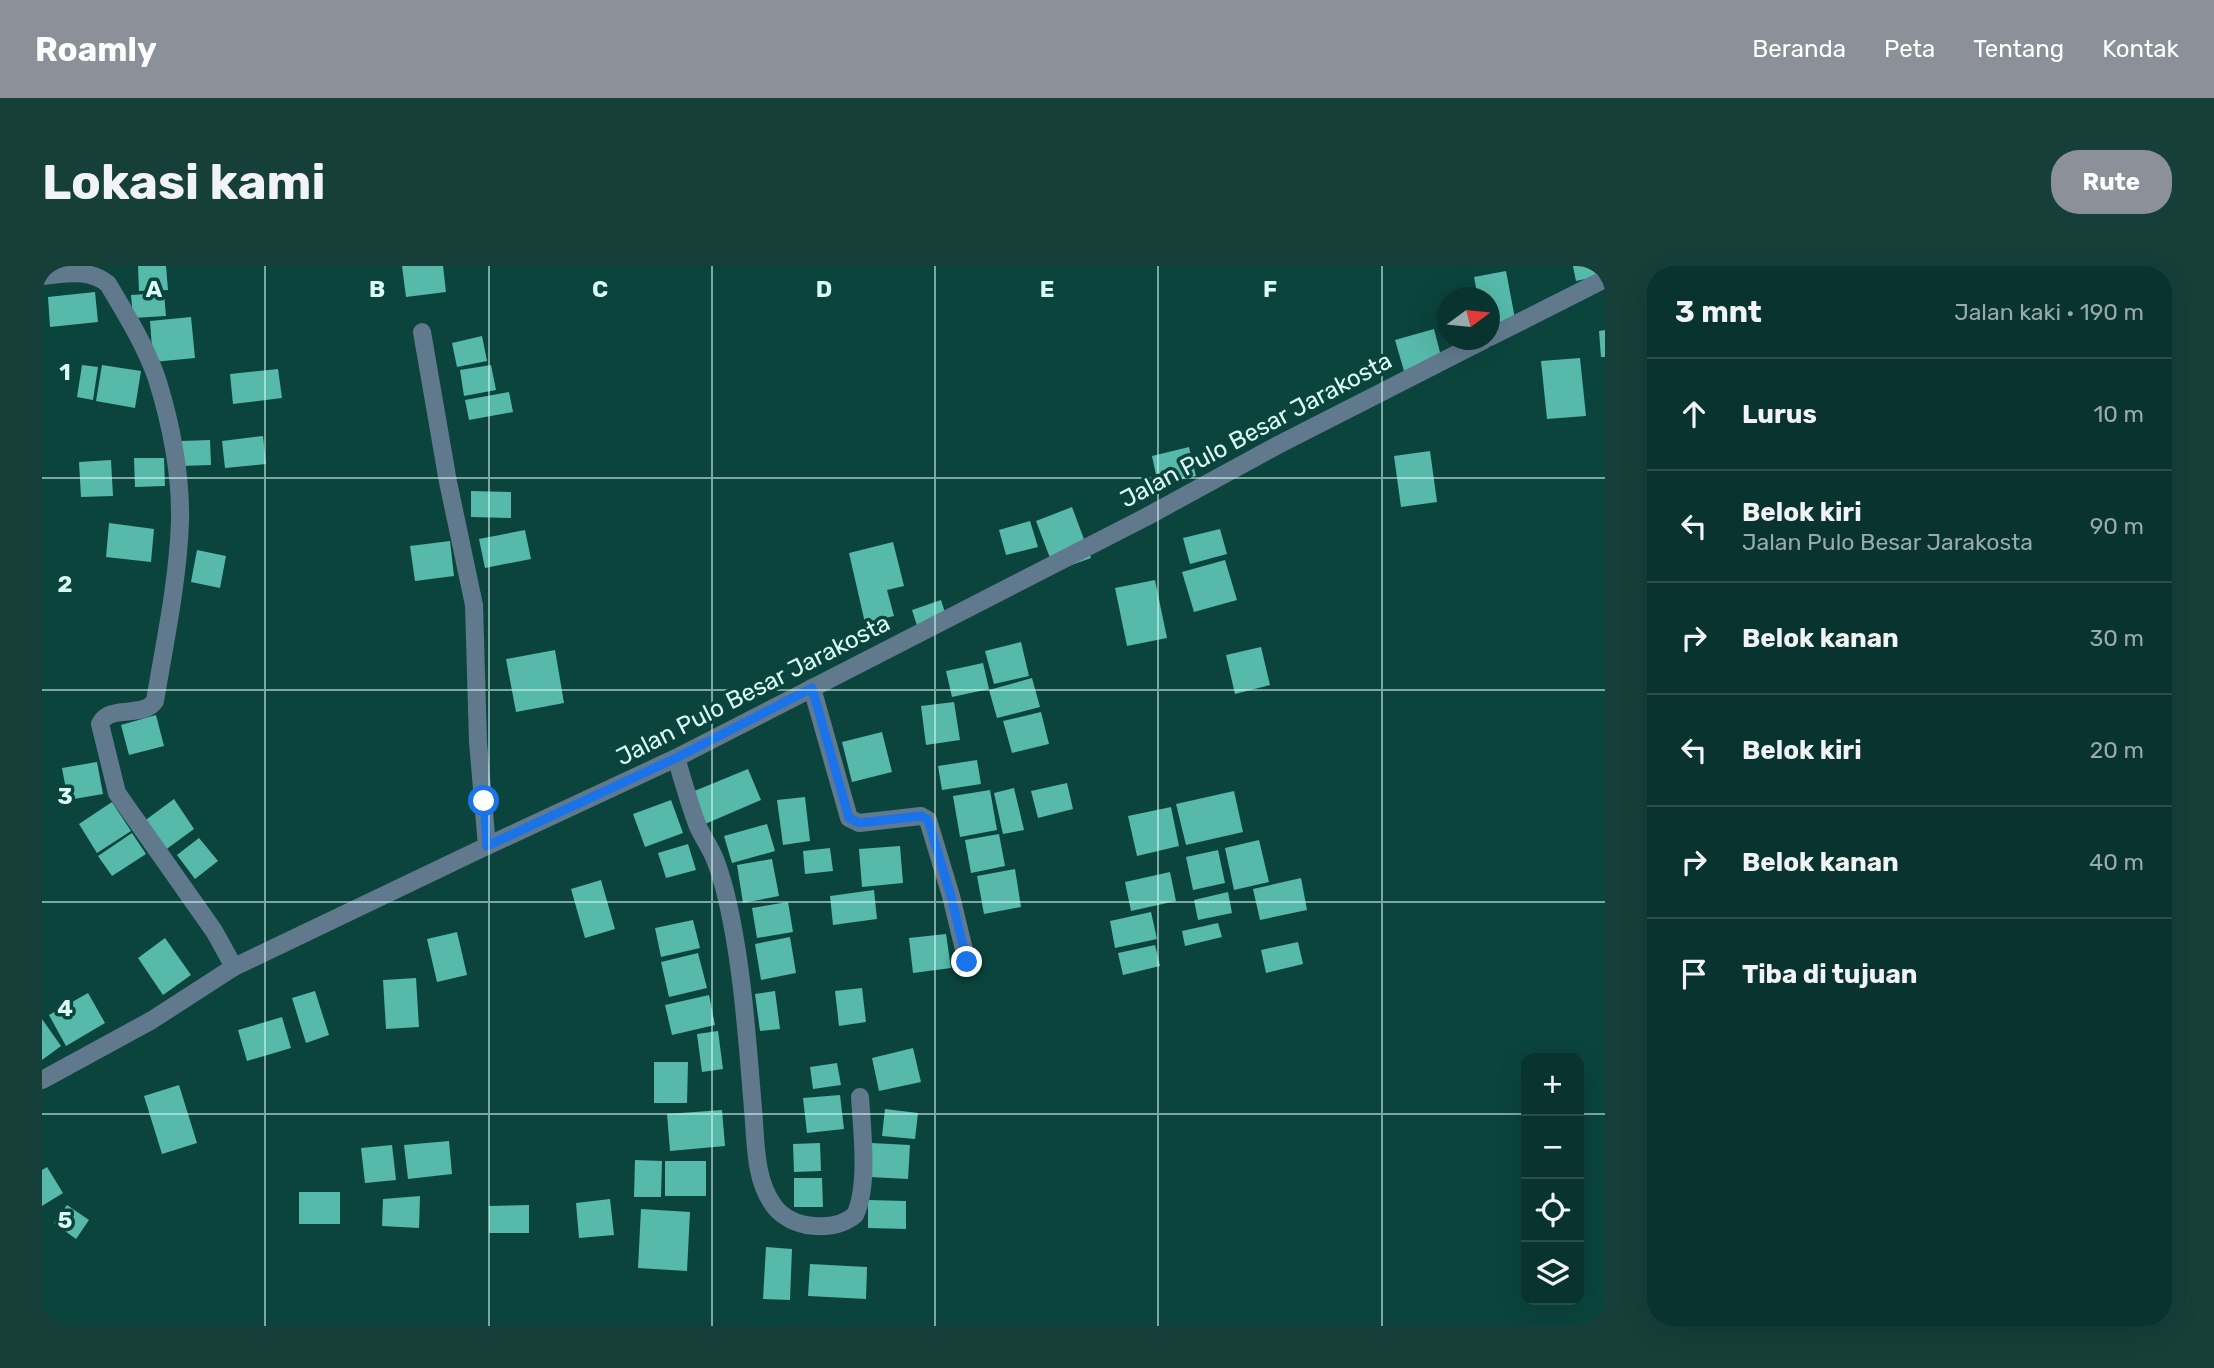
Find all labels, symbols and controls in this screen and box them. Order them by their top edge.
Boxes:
text: Roamly [35,30,157,69]
text: Beranda [1752,35,1846,63]
text: Peta [1884,35,1935,63]
text: Tentang [1973,35,2064,63]
text: Kontak [2102,35,2179,63]
button: Rute [2051,150,2172,214]
text: Lokasi kami [42,153,326,211]
text: A [146,275,163,303]
text: B [369,275,385,303]
text: C [592,275,608,303]
text: D [816,275,832,303]
text: E [1040,275,1054,303]
text: F [1263,275,1277,303]
north arrow [1437,287,1500,350]
text: 3 mnt [1675,294,1762,330]
text: Jalan kaki · 190 m [1954,298,2144,326]
street label: Jalan Pulo Besar Jarakosta [1115,346,1397,514]
text: 1 [59,358,71,386]
icon: ahead [1675,395,1713,433]
text: Lurus [1742,399,1817,430]
text: 10 m [2093,400,2144,428]
text: Belok kiri [1742,497,1862,528]
icon: left [1675,507,1713,545]
text: 90 m [2090,512,2144,540]
text: Jalan Pulo Besar Jarakosta [1742,528,2033,556]
text: 2 [58,570,72,598]
street label: Jalan Pulo Besar Jarakosta [611,609,895,771]
icon: right [1675,619,1713,657]
text: Belok kanan [1742,623,1899,654]
text: 30 m [2089,624,2144,652]
icon: left [1675,731,1713,769]
text: Belok kiri [1742,735,1862,766]
text: 20 m [2090,736,2144,764]
text: 3 [57,782,73,810]
route start [468,785,499,816]
icon: right [1675,843,1713,881]
text: Belok kanan [1742,847,1899,878]
text: 40 m [2089,848,2144,876]
route end [951,946,982,977]
icon: arrive [1675,955,1713,993]
text: Tiba di tujuan [1742,959,1917,990]
text: 4 [57,994,73,1022]
map controls [1521,1053,1584,1305]
button: + [1521,1053,1584,1116]
button: − [1521,1116,1584,1179]
button: locate [1521,1179,1584,1242]
text: 5 [58,1206,73,1234]
button: layers [1521,1242,1584,1305]

